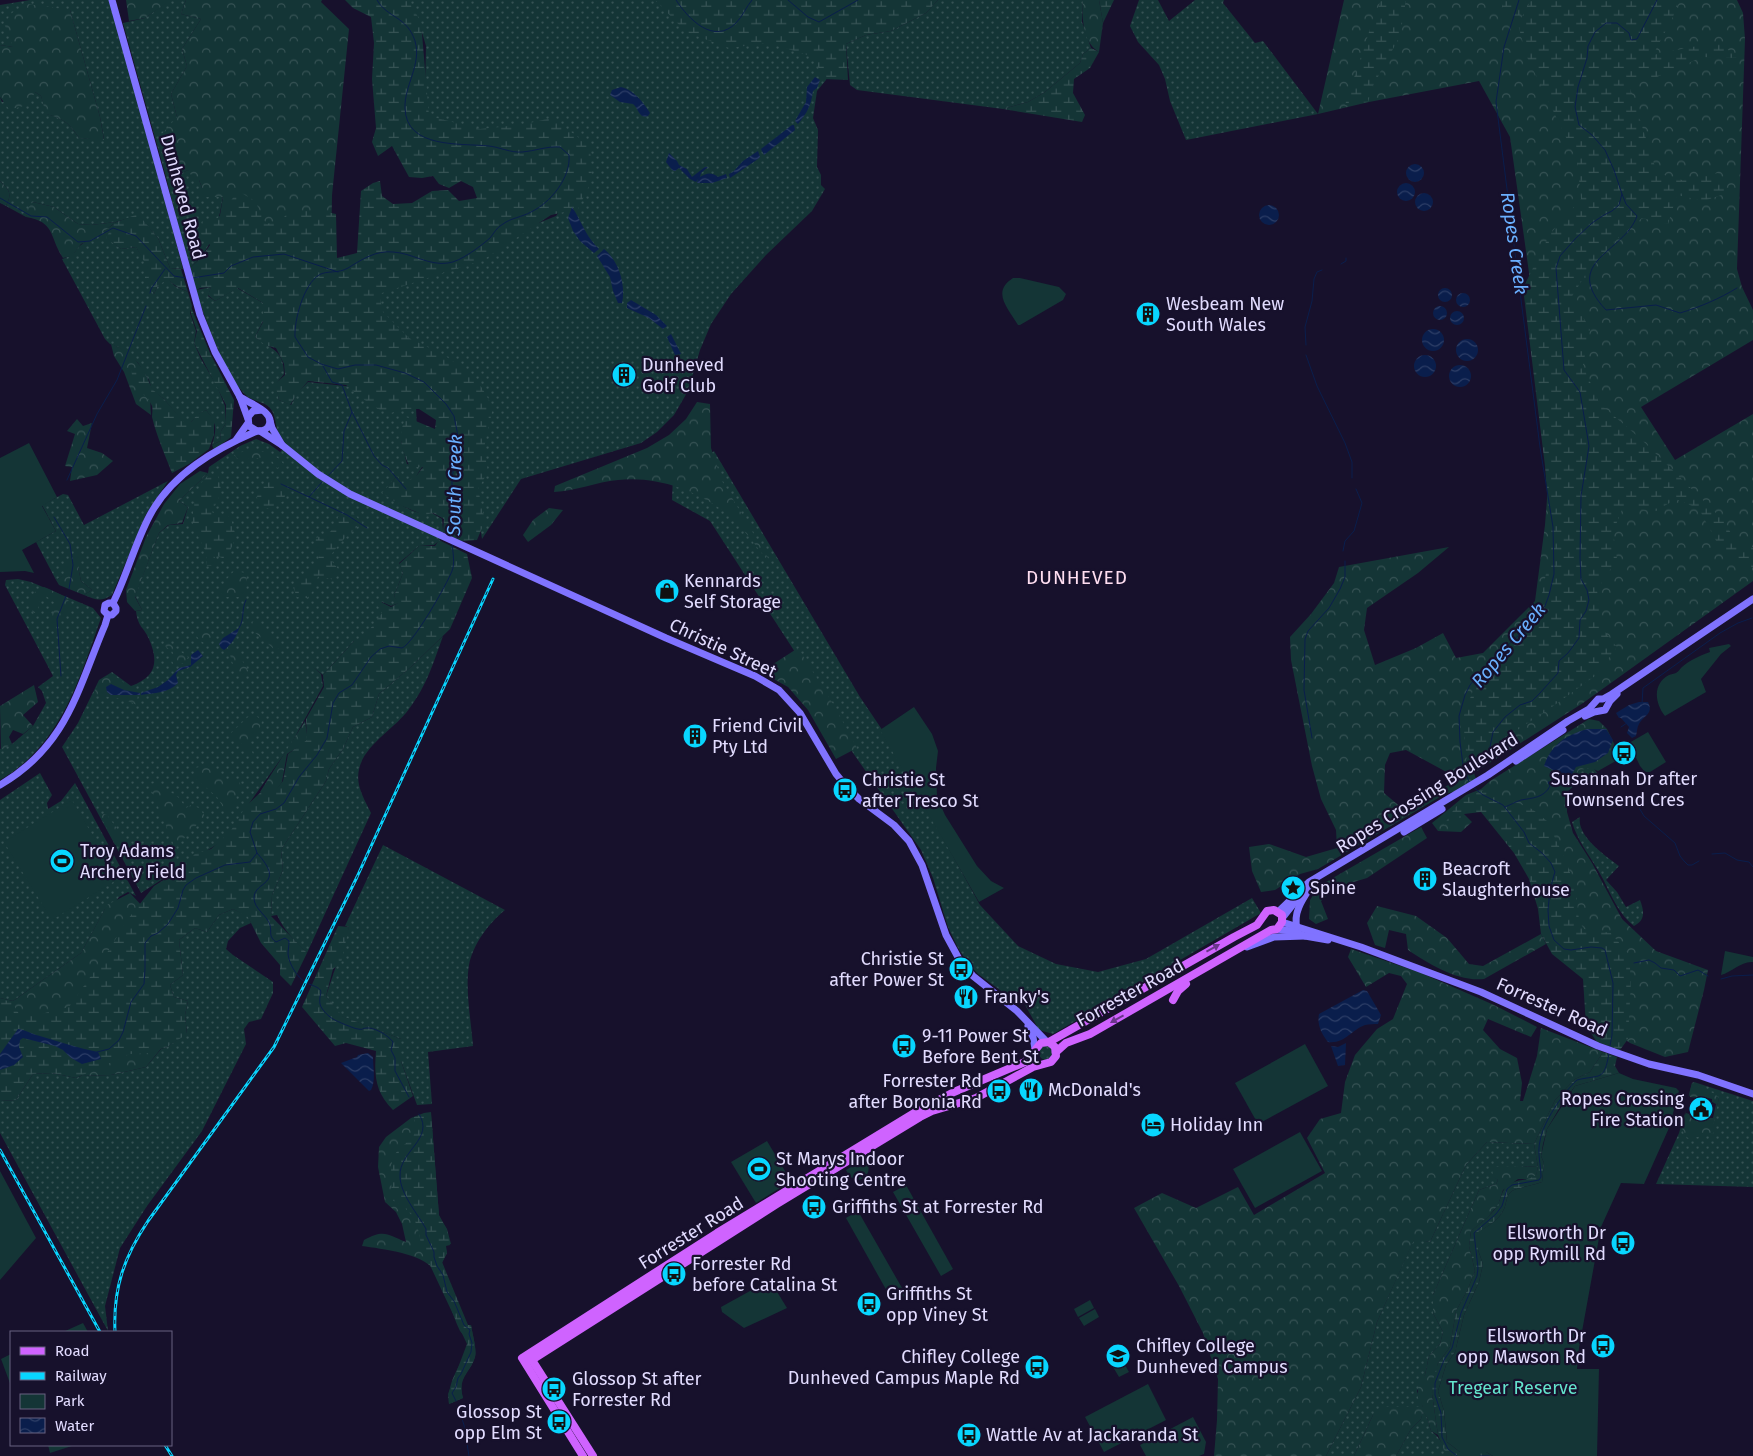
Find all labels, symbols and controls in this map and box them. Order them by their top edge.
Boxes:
street label: Dunheved Road [156,132,210,262]
water label: Ropes Creek [1496,190,1533,296]
place label: Wesbeam New South Wales [1166,293,1284,336]
building icon: Wesbeam New South Wales [1135,301,1161,327]
place label: Dunheved Golf Club [642,354,724,397]
building icon: Dunheved Golf Club [611,362,637,388]
water label: South Creek [442,434,467,537]
district label: DUNHEVED [1026,566,1128,589]
place label: Kennards Self Storage [684,570,781,613]
shop icon: Kennards Self Storage [654,578,680,604]
water label: Ropes Creek [1466,598,1550,692]
street label: Christie Street [666,614,781,683]
place label: Friend Civil Pty Ltd [712,715,803,758]
building icon: Friend Civil Pty Ltd [682,723,708,749]
street label: Ropes Crossing Boulevard [1332,728,1522,858]
bus stop icon: Susannah Dr after Townsend Cres [1611,740,1637,766]
place label: Susannah Dr after Townsend Cres [1551,768,1697,811]
place label: Christie St after Tresco St [862,769,979,812]
bus stop icon: Christie St after Tresco St [832,777,858,803]
place label: Troy Adams Archery Field [80,840,185,883]
sports icon: Troy Adams Archery Field [49,848,75,874]
place label: Beacroft Slaughterhouse [1442,858,1570,901]
building icon: Beacroft Slaughterhouse [1412,866,1438,892]
place icon: Spine [1280,875,1306,901]
place label: Spine [1310,877,1356,899]
one-way arrow [1206,944,1219,953]
place label: Christie St after Power St [829,948,945,991]
street label: Forrester Road [1072,954,1188,1032]
bus stop icon: Christie St after Power St [948,956,974,982]
street label: Forrester Road [1493,973,1611,1041]
restaurant icon: Franky's [953,984,979,1010]
place label: Franky's [984,986,1049,1008]
one-way arrow [1110,1015,1125,1023]
place label: 9-11 Power St Before Bent St [922,1025,1039,1068]
bus stop icon: 9-11 Power St Before Bent St [891,1033,917,1059]
place label: Forrester Rd after Boronia Rd [848,1070,982,1113]
restaurant icon: McDonald's [1018,1077,1044,1103]
bus stop icon: Forrester Rd after Boronia Rd [986,1078,1012,1104]
place label: McDonald's [1048,1079,1141,1101]
place label: Ropes Crossing Fire Station [1561,1088,1685,1131]
public building icon: Ropes Crossing Fire Station [1688,1096,1714,1122]
hotel icon: Holiday Inn [1140,1112,1166,1138]
place label: Holiday Inn [1170,1114,1263,1136]
place label: St Marys Indoor Shooting Centre [776,1148,906,1191]
sports icon: St Marys Indoor Shooting Centre [746,1156,772,1182]
street label: Forrester Road [634,1192,748,1274]
bus stop icon: Griffiths St at Forrester Rd [801,1194,827,1220]
place label: Griffiths St at Forrester Rd [832,1196,1044,1218]
place label: Ellsworth Dr opp Rymill Rd [1492,1222,1606,1265]
bus stop icon: Ellsworth Dr opp Rymill Rd [1610,1230,1636,1256]
place label: Forrester Rd before Catalina St [692,1253,838,1296]
bus stop icon: Forrester Rd before Catalina St [661,1261,687,1287]
place label: Griffiths St opp Viney St [886,1283,988,1326]
bus stop icon: Griffiths St opp Viney St [856,1291,882,1317]
place label: Ellsworth Dr opp Mawson Rd [1457,1325,1586,1368]
legend [10,1331,172,1446]
bus stop icon: Ellsworth Dr opp Mawson Rd [1590,1333,1616,1359]
place label: Chifley College Dunheved Campus [1136,1335,1288,1378]
text: Road [55,1342,90,1360]
school or university icon: Chifley College Dunheved Campus [1105,1343,1131,1369]
place label: Chifley College Dunheved Campus Maple Rd [788,1346,1020,1389]
bus stop icon: Chifley College Dunheved Campus Maple Rd [1024,1354,1050,1380]
text: Railway [55,1367,107,1385]
place label: Glossop St after Forrester Rd [572,1368,702,1411]
bus stop icon: Glossop St after Forrester Rd [541,1376,567,1402]
park label: Tregear Reserve [1448,1377,1578,1399]
text: Park [55,1392,85,1410]
place label: Glossop St opp Elm St [454,1401,543,1444]
bus stop icon: Glossop St opp Elm St [546,1409,572,1435]
text: Water [55,1417,94,1435]
bus stop icon: Wattle Av at Jackaranda St [956,1422,982,1448]
place label: Wattle Av at Jackaranda St [986,1424,1199,1446]

